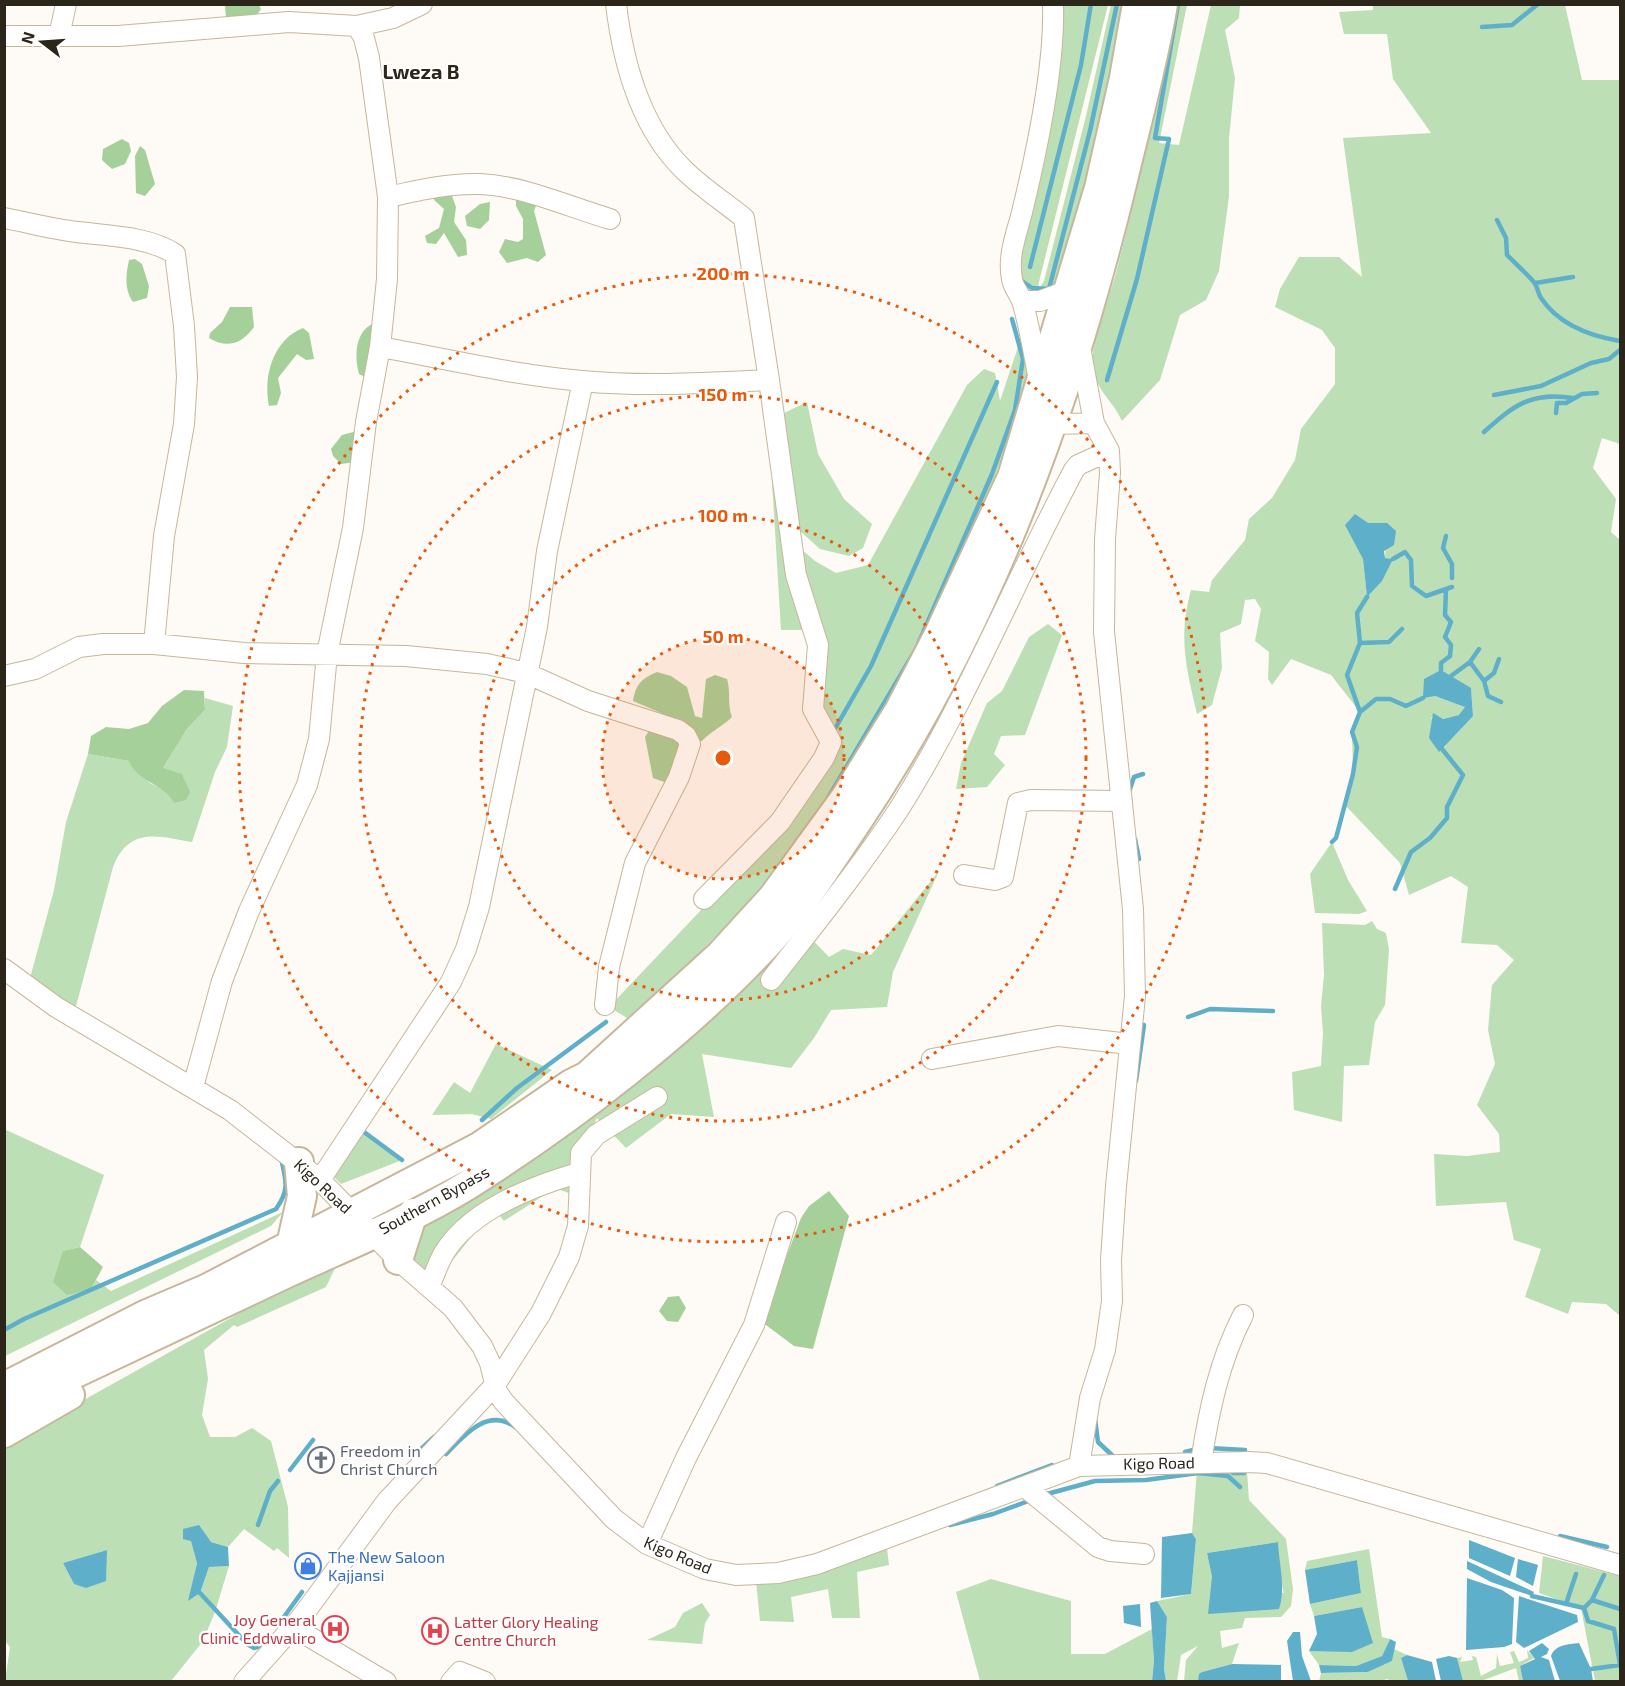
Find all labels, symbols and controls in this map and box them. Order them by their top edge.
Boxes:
north arrow [12,12,72,72]
text: N [16,29,38,46]
district label: Lweza B [382,59,460,83]
text: 200 m [697,262,749,284]
text: 150 m [699,383,747,405]
text: 100 m [698,504,748,526]
text: 50 m [702,625,744,647]
centre of rings [713,748,733,768]
street label: Kigo Road [291,1154,356,1217]
street label: Southern Bypass [375,1161,492,1238]
place label: Freedom in Christ Church [340,1441,437,1478]
church icon: Freedom in Christ Church [306,1445,336,1475]
street label: Kigo Road [1123,1452,1195,1473]
street label: Kigo Road [641,1532,715,1577]
place label: The New Saloon Kajjansi [328,1547,445,1585]
shop icon: The New Saloon Kajjansi [293,1551,323,1581]
place label: Joy General Clinic Eddwaliro [200,1610,316,1647]
place label: Latter Glory Healing Centre Church [454,1612,599,1649]
hospital icon: Joy General Clinic Eddwaliro [320,1614,350,1644]
hospital icon: Latter Glory Healing Centre Church [420,1616,450,1646]

